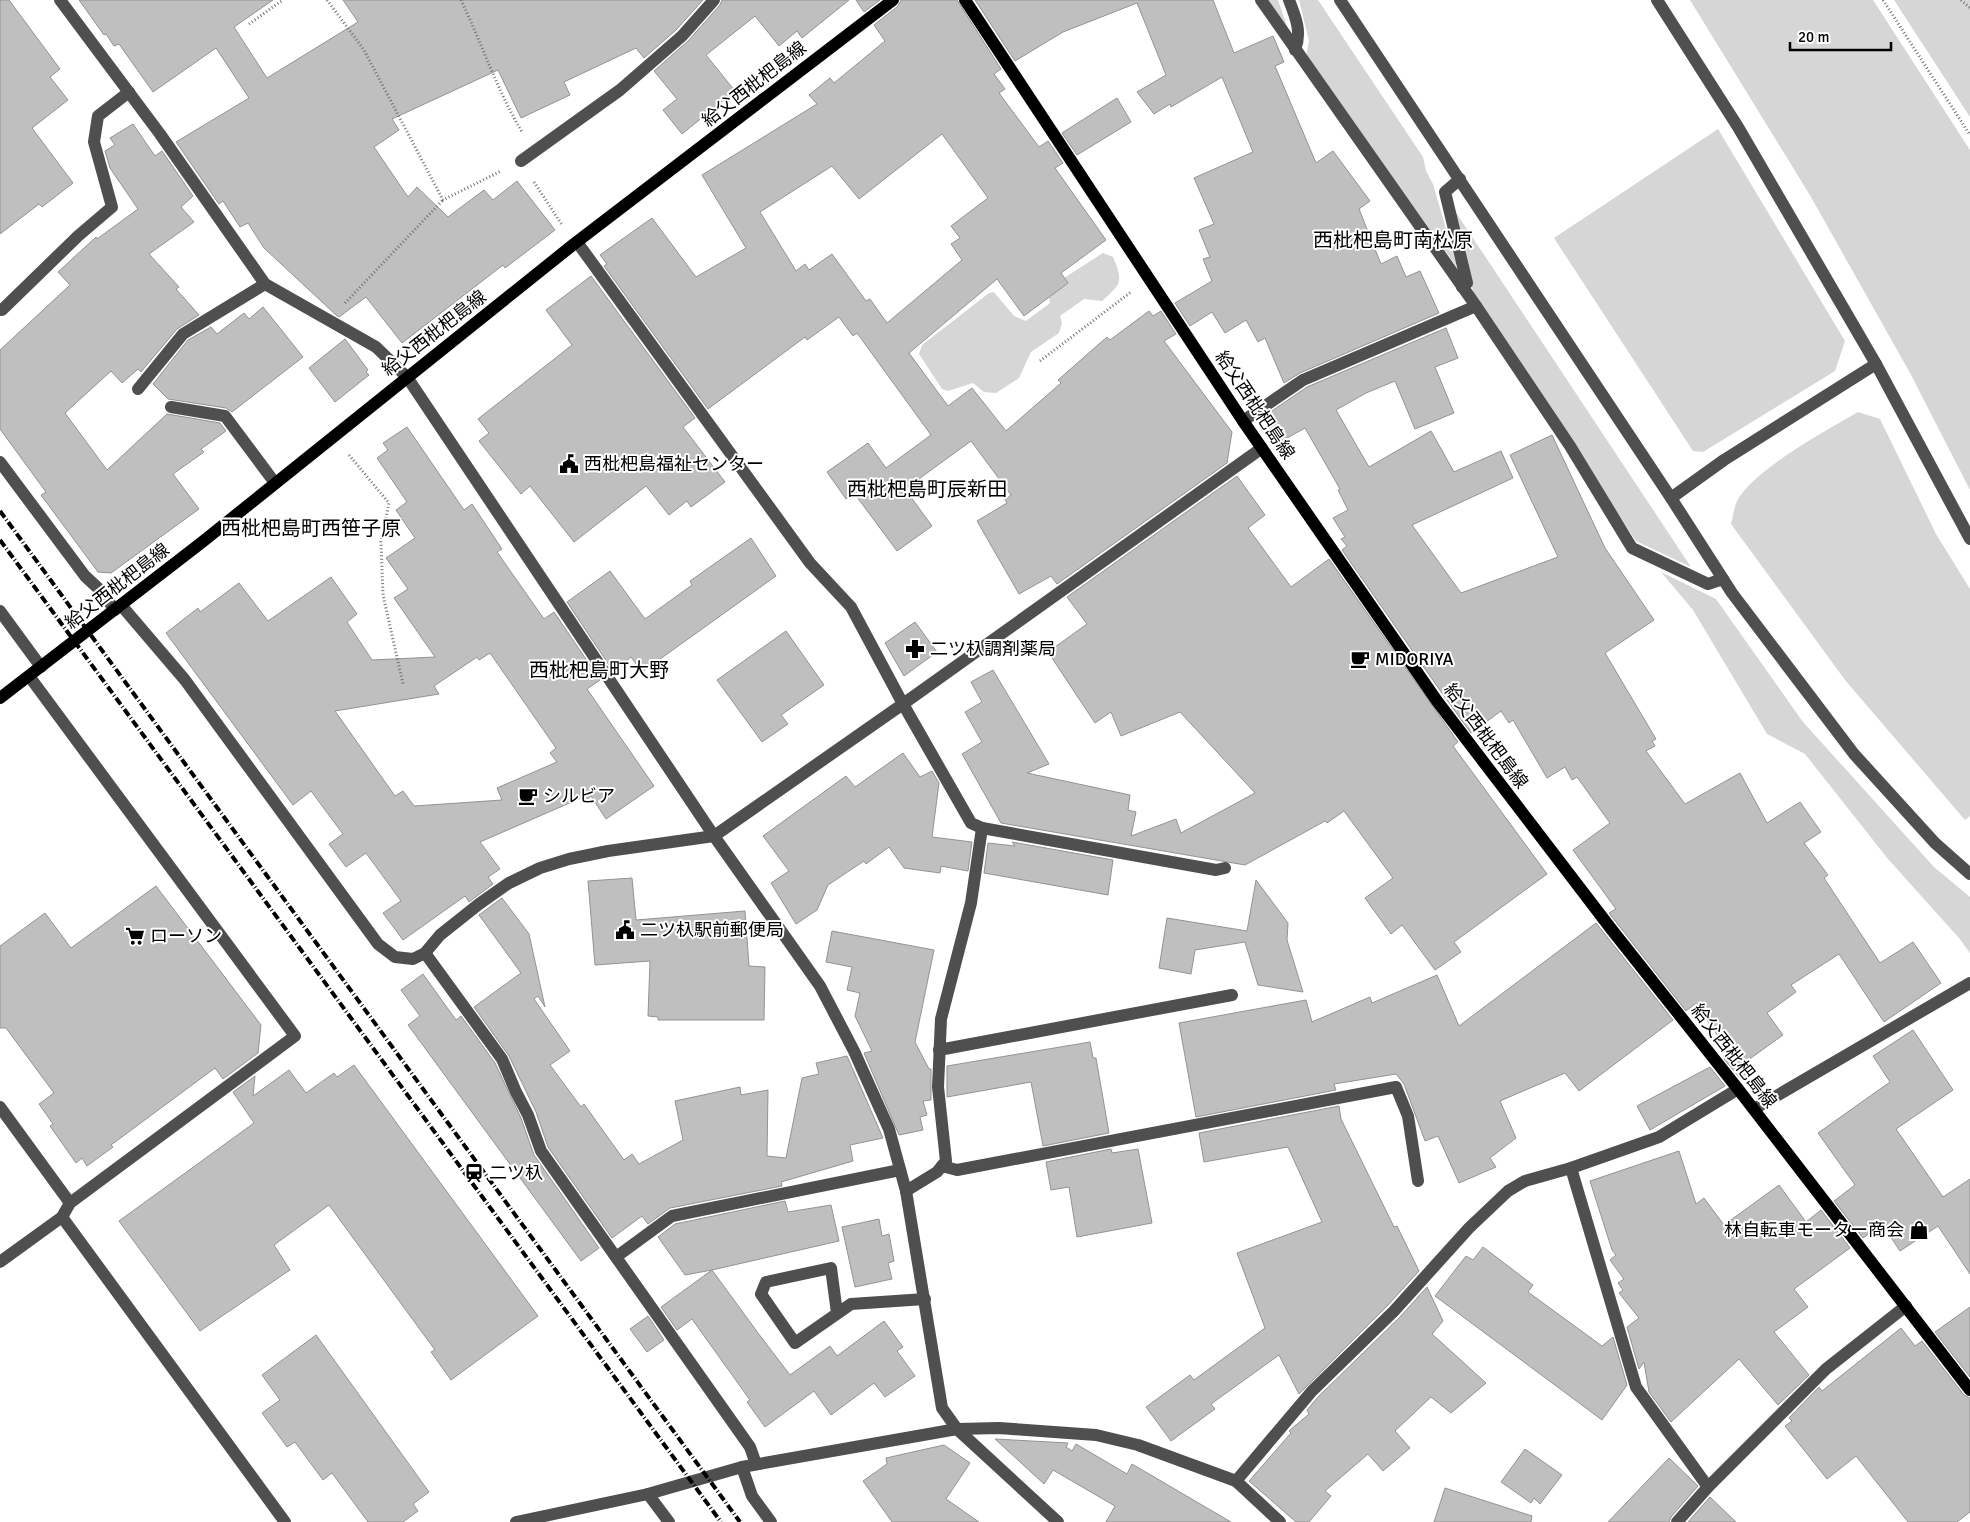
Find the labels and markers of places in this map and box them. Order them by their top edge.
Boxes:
public building icon: 西枇杷島福祉センター [558,453,580,475]
place label: 西枇杷島福祉センター [584,453,764,475]
pharmacy icon: 二ツ杁調剤薬局 [904,638,926,660]
place label: 二ツ杁調剤薬局 [930,638,1056,660]
cafe icon: MIDORIYA [1349,648,1371,670]
place label: MIDORIYA [1375,648,1454,670]
cafe icon: シルビア [517,785,539,807]
place label: シルビア [543,785,615,807]
public building icon: 二ツ杁駅前郵便局 [614,919,636,941]
place label: 二ツ杁駅前郵便局 [640,919,784,941]
supermarket icon: ローソン [124,925,146,947]
place label: ローソン [150,925,222,947]
station icon: 二ツ杁 [463,1162,485,1184]
place label: 二ツ杁 [489,1162,543,1184]
place label: 林自転車モーター商会 [1724,1219,1904,1241]
shop icon: 林自転車モーター商会 [1908,1219,1930,1241]

